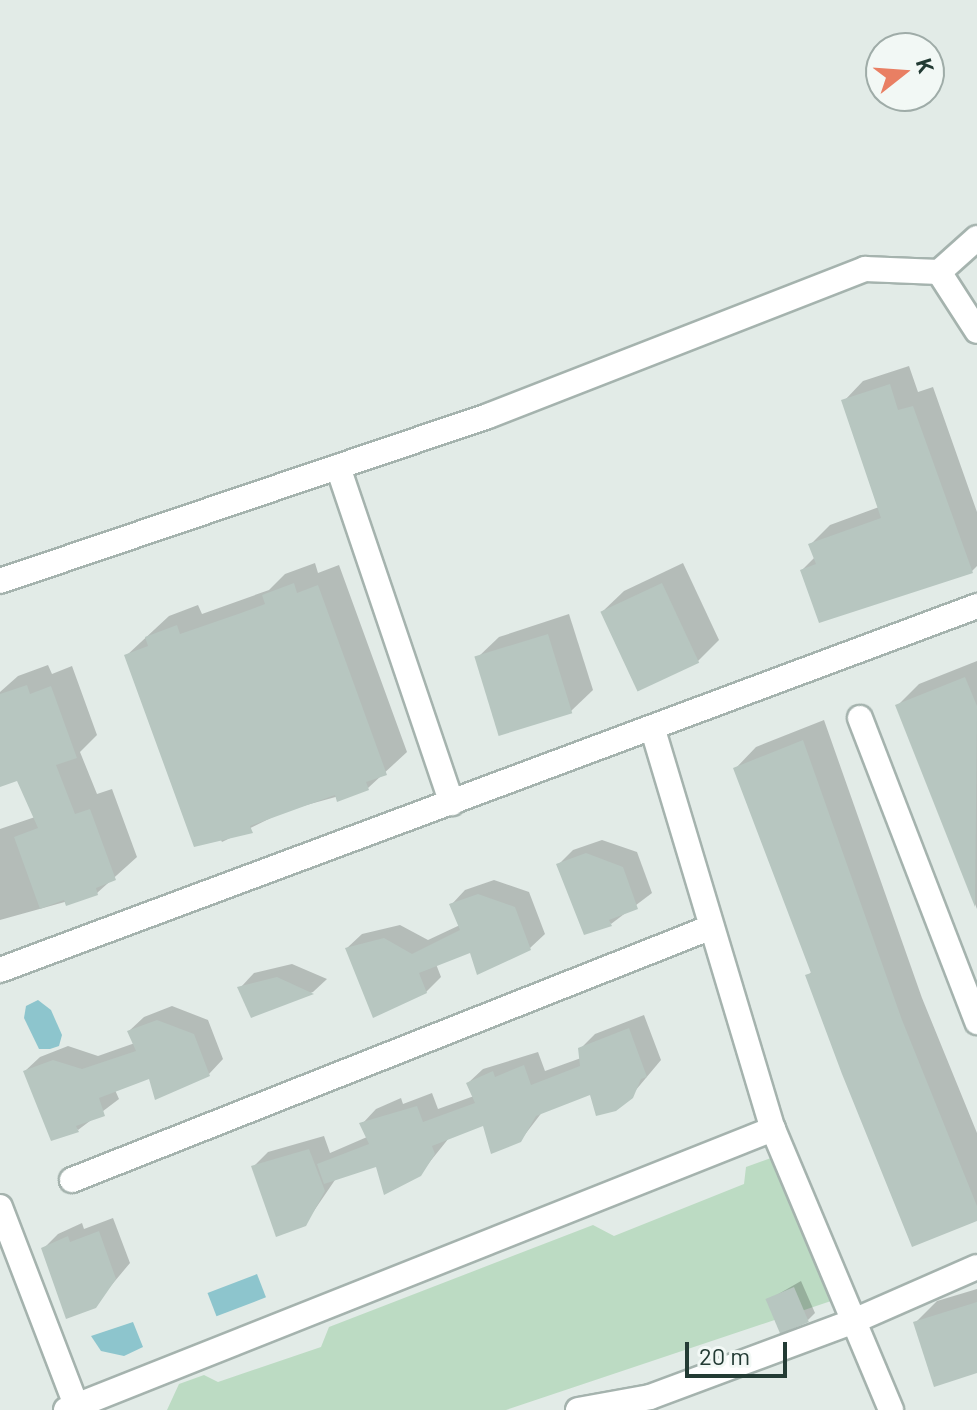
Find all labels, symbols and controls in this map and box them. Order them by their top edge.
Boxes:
north arrow [865,32,945,112]
text: K [912,55,940,76]
scale bar [689,1326,791,1376]
text: 20 m [699,1341,750,1370]

